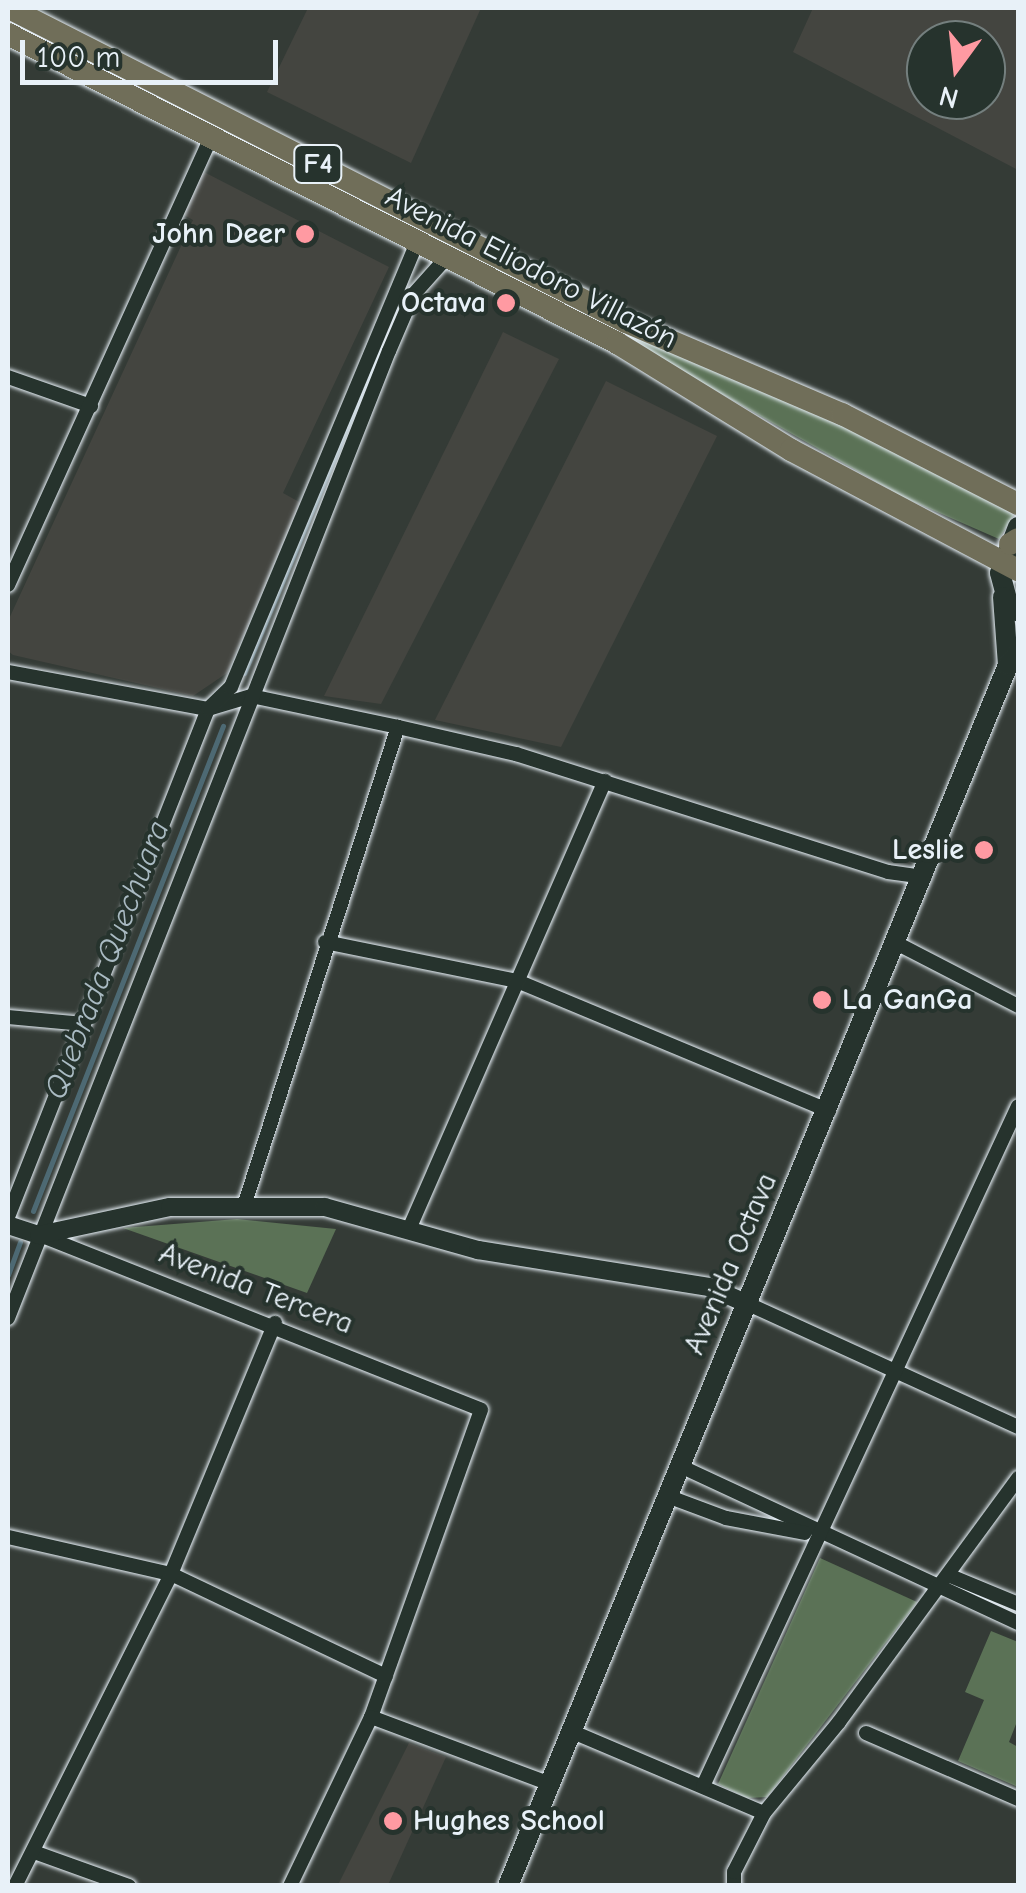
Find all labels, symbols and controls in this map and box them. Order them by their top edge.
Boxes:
scale bar [25,20,282,82]
north arrow [906,20,1006,120]
text: 100 m [37,40,120,75]
text: N [936,79,962,115]
road number: F4 [293,141,343,187]
street label: Avenida Eliodoro Villazón [379,179,683,357]
place label: John Deer [152,216,285,252]
marker: John Deer [294,223,316,245]
place label: Octava [401,285,486,321]
marker: Octava [495,292,517,314]
water label: Quebrada Quechuara [36,816,178,1104]
place label: Leslie [892,832,964,868]
marker: Leslie [973,839,995,861]
place label: La GanGa [842,982,972,1018]
marker: La GanGa [811,989,833,1011]
street label: Avenida Octava [677,1168,785,1360]
street label: Avenida Tercera [154,1235,358,1343]
place label: Hughes School [413,1803,605,1839]
marker: Hughes School [382,1810,404,1832]

